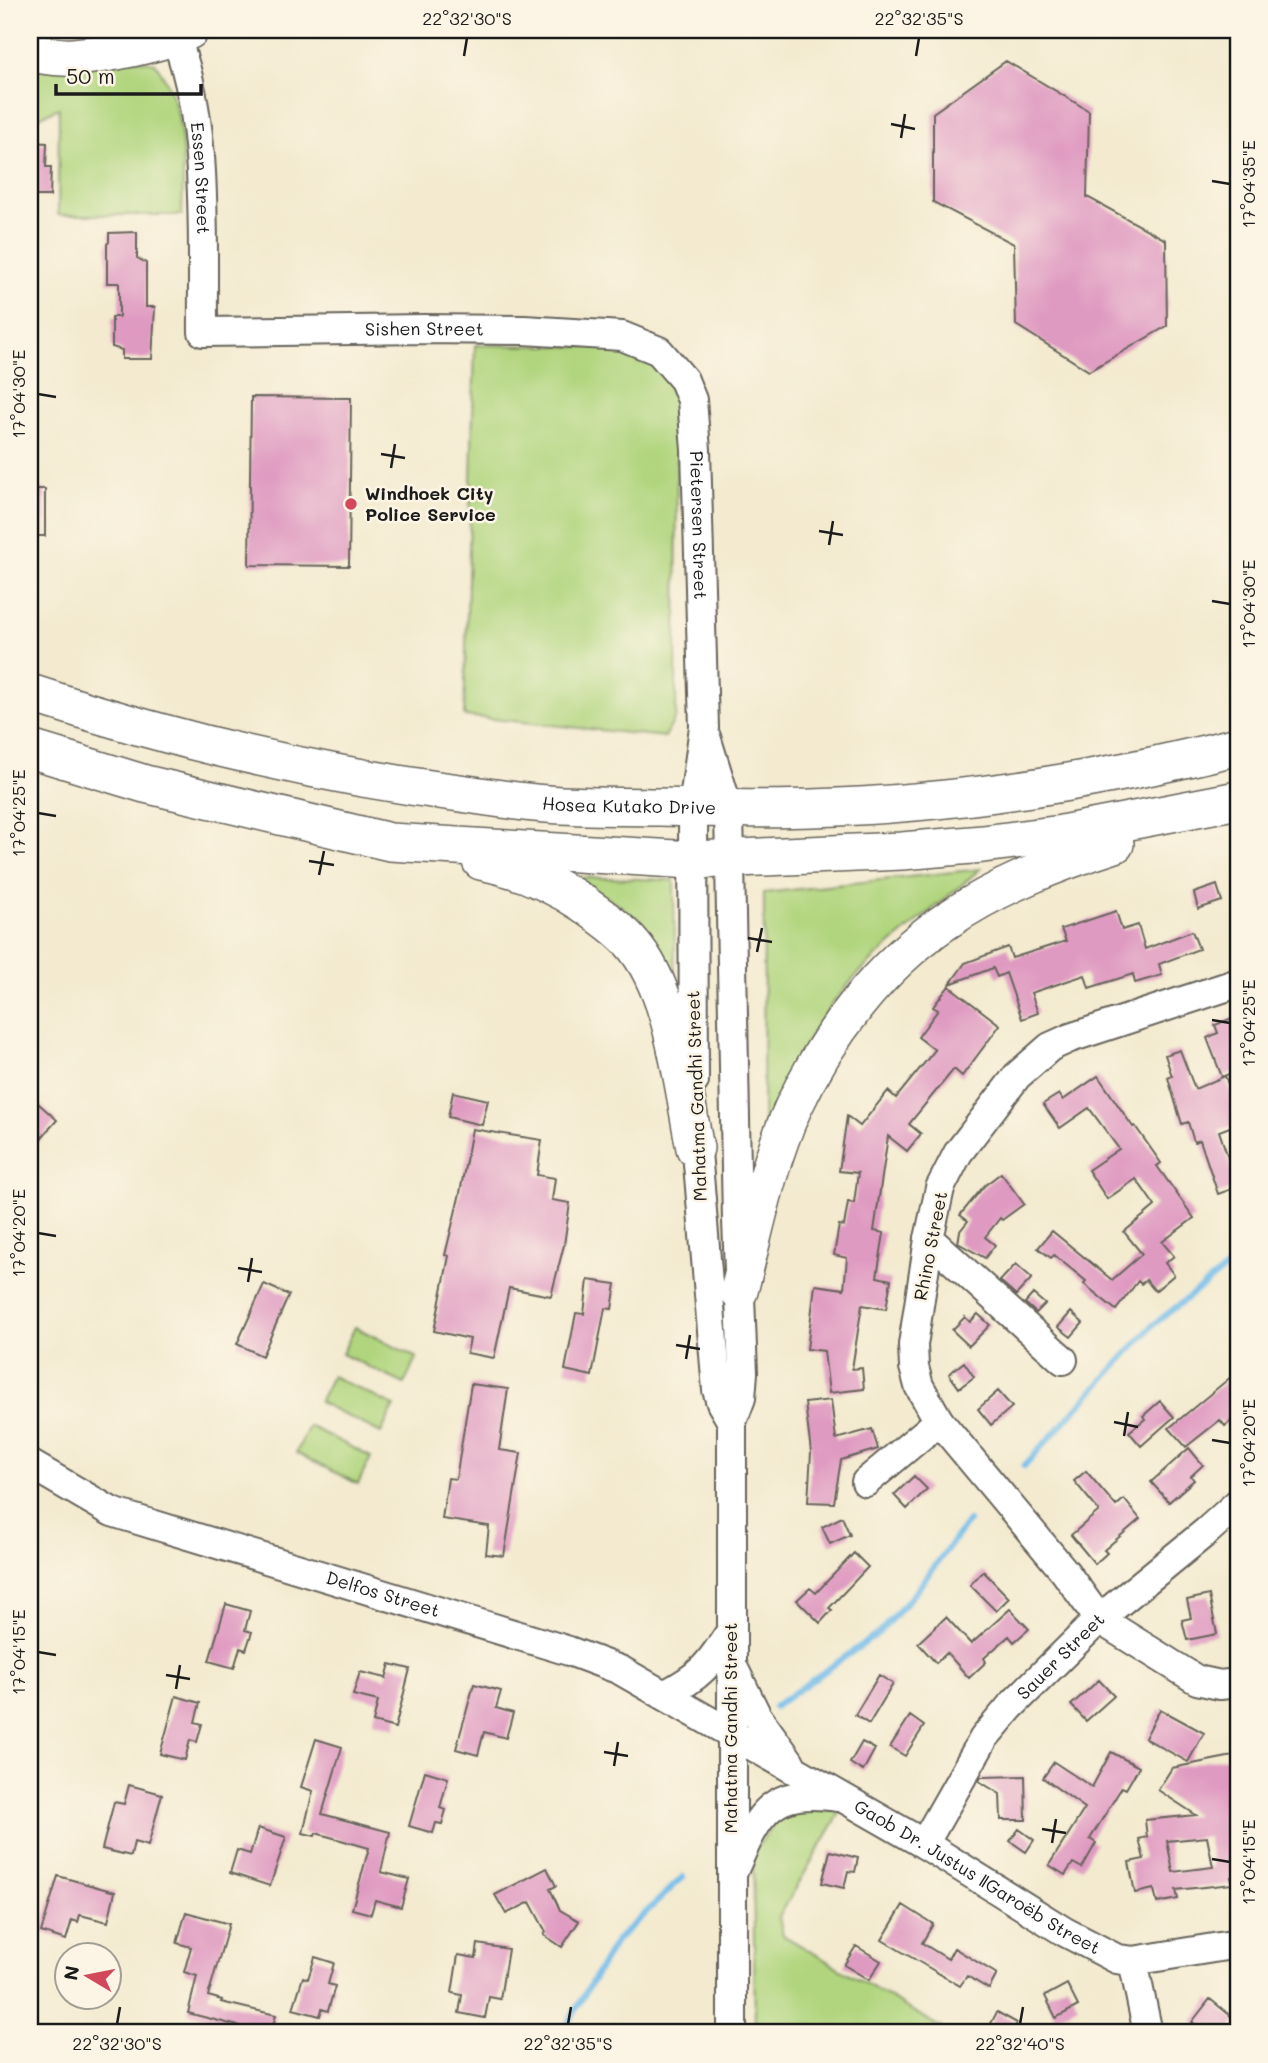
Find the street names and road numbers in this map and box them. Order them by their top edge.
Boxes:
street label: Essen Street [186,121,216,235]
street label: Sishen Street [365,316,484,341]
street label: Pietersen Street [685,450,713,600]
street label: Hosea Kutako Drive [541,791,716,819]
street label: Mahatma Gandhi Street [680,990,712,1202]
street label: Rhino Street [908,1189,952,1303]
street label: Delfos Street [323,1565,443,1622]
street label: Sauer Street [1011,1607,1109,1705]
street label: Mahatma Gandhi Street [718,1623,742,1833]
street label: Gaob Dr. Justus ǁGaroëb Street [850,1793,1105,1959]

